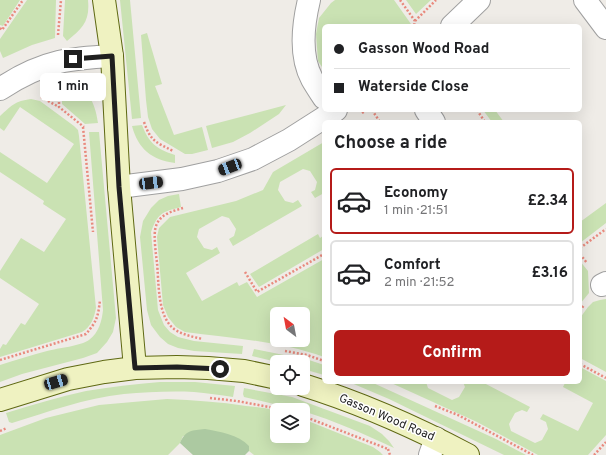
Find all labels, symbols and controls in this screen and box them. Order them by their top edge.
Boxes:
text: Gasson Wood Road [358,40,489,59]
route end [64,50,82,68]
callout: 1 min [40,73,106,101]
text: Waterside Close [358,78,469,97]
text: 1 min [57,79,89,95]
text: Choose a ride [334,132,447,155]
car [217,157,243,177]
car [138,176,164,190]
icon: car [336,183,372,219]
text: Economy [384,184,448,203]
text: £2.34 [528,192,568,211]
text: 1 min · 21:51 [384,203,448,219]
icon: car [336,255,372,291]
text: Comfort [384,256,441,275]
text: £3.16 [531,264,568,283]
text: 2 min · 21:52 [384,275,454,291]
north arrow [270,307,310,347]
map controls [270,307,310,443]
button: Confirm [334,330,570,376]
button: locate [270,355,310,395]
route start [211,360,229,378]
car [43,373,69,391]
street label: Gasson Wood Road [336,391,437,445]
button: layers [270,403,310,443]

